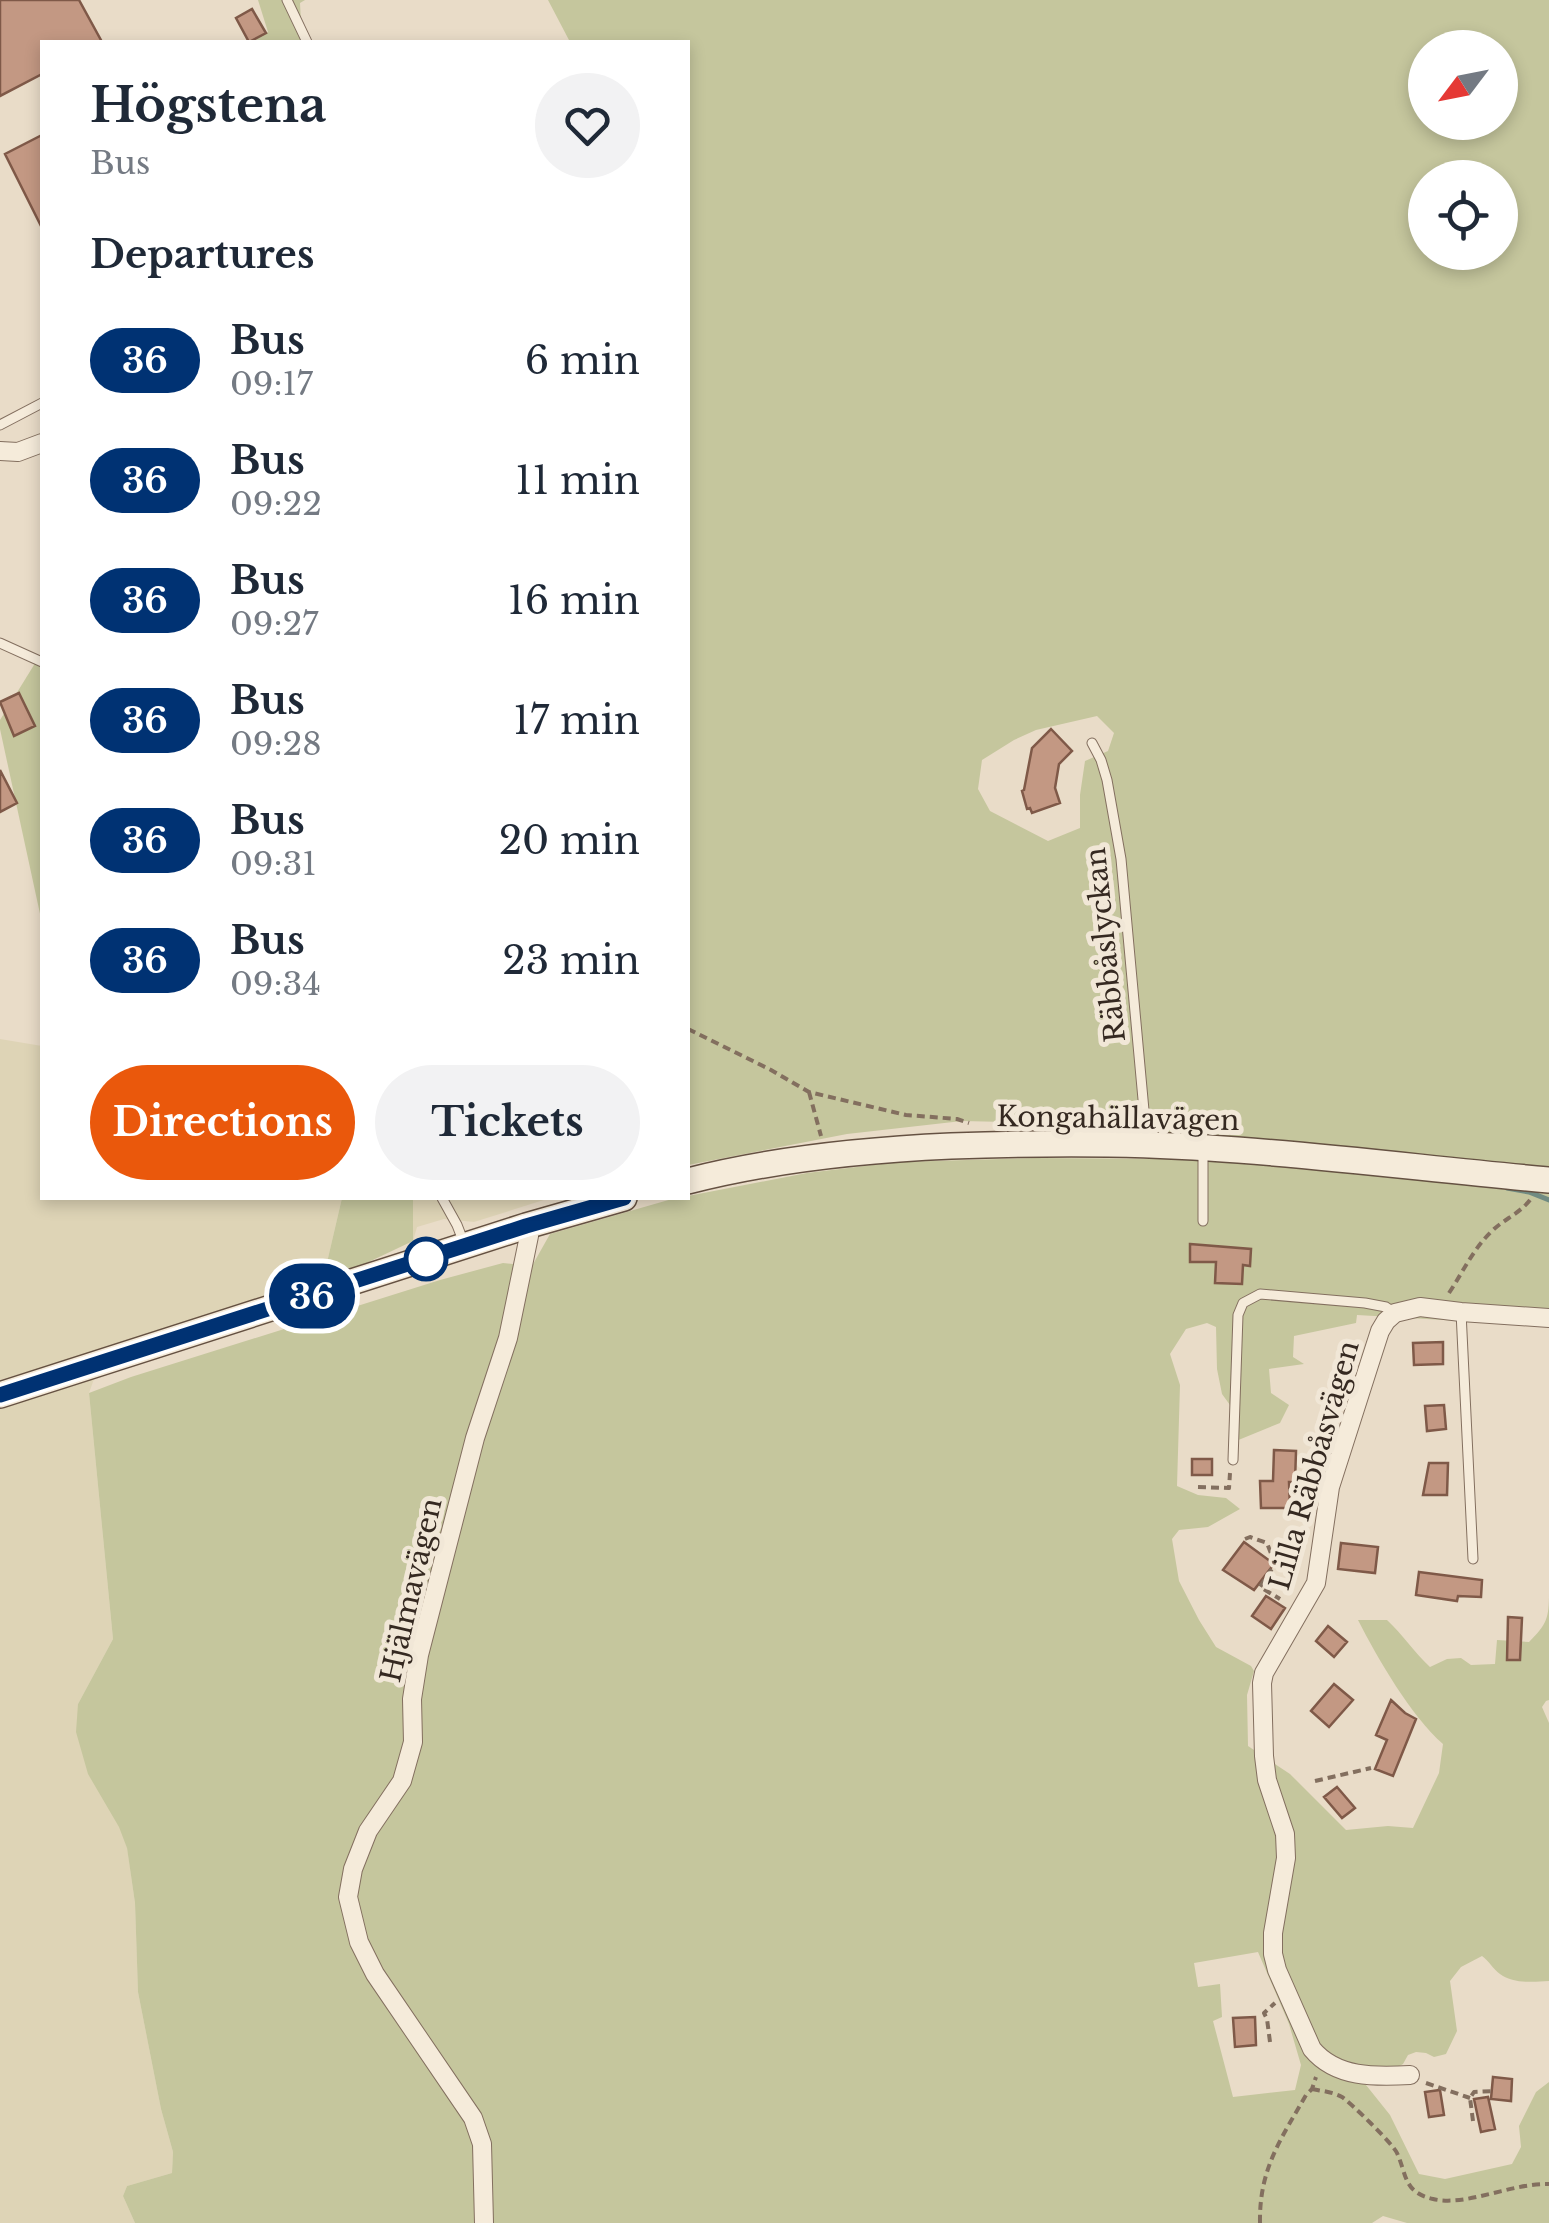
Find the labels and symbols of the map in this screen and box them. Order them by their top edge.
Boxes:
north arrow [1408,30,1518,140]
street label: Räbbåslyckan [1078,846,1133,1044]
street label: Kongahällavägen [996,1099,1240,1138]
unlabelled marker [405,1238,447,1280]
line badge: 36 [267,1264,357,1328]
street label: Lilla Räbbåsvägen [1262,1336,1367,1594]
street label: Hjälmavägen [373,1495,450,1686]

